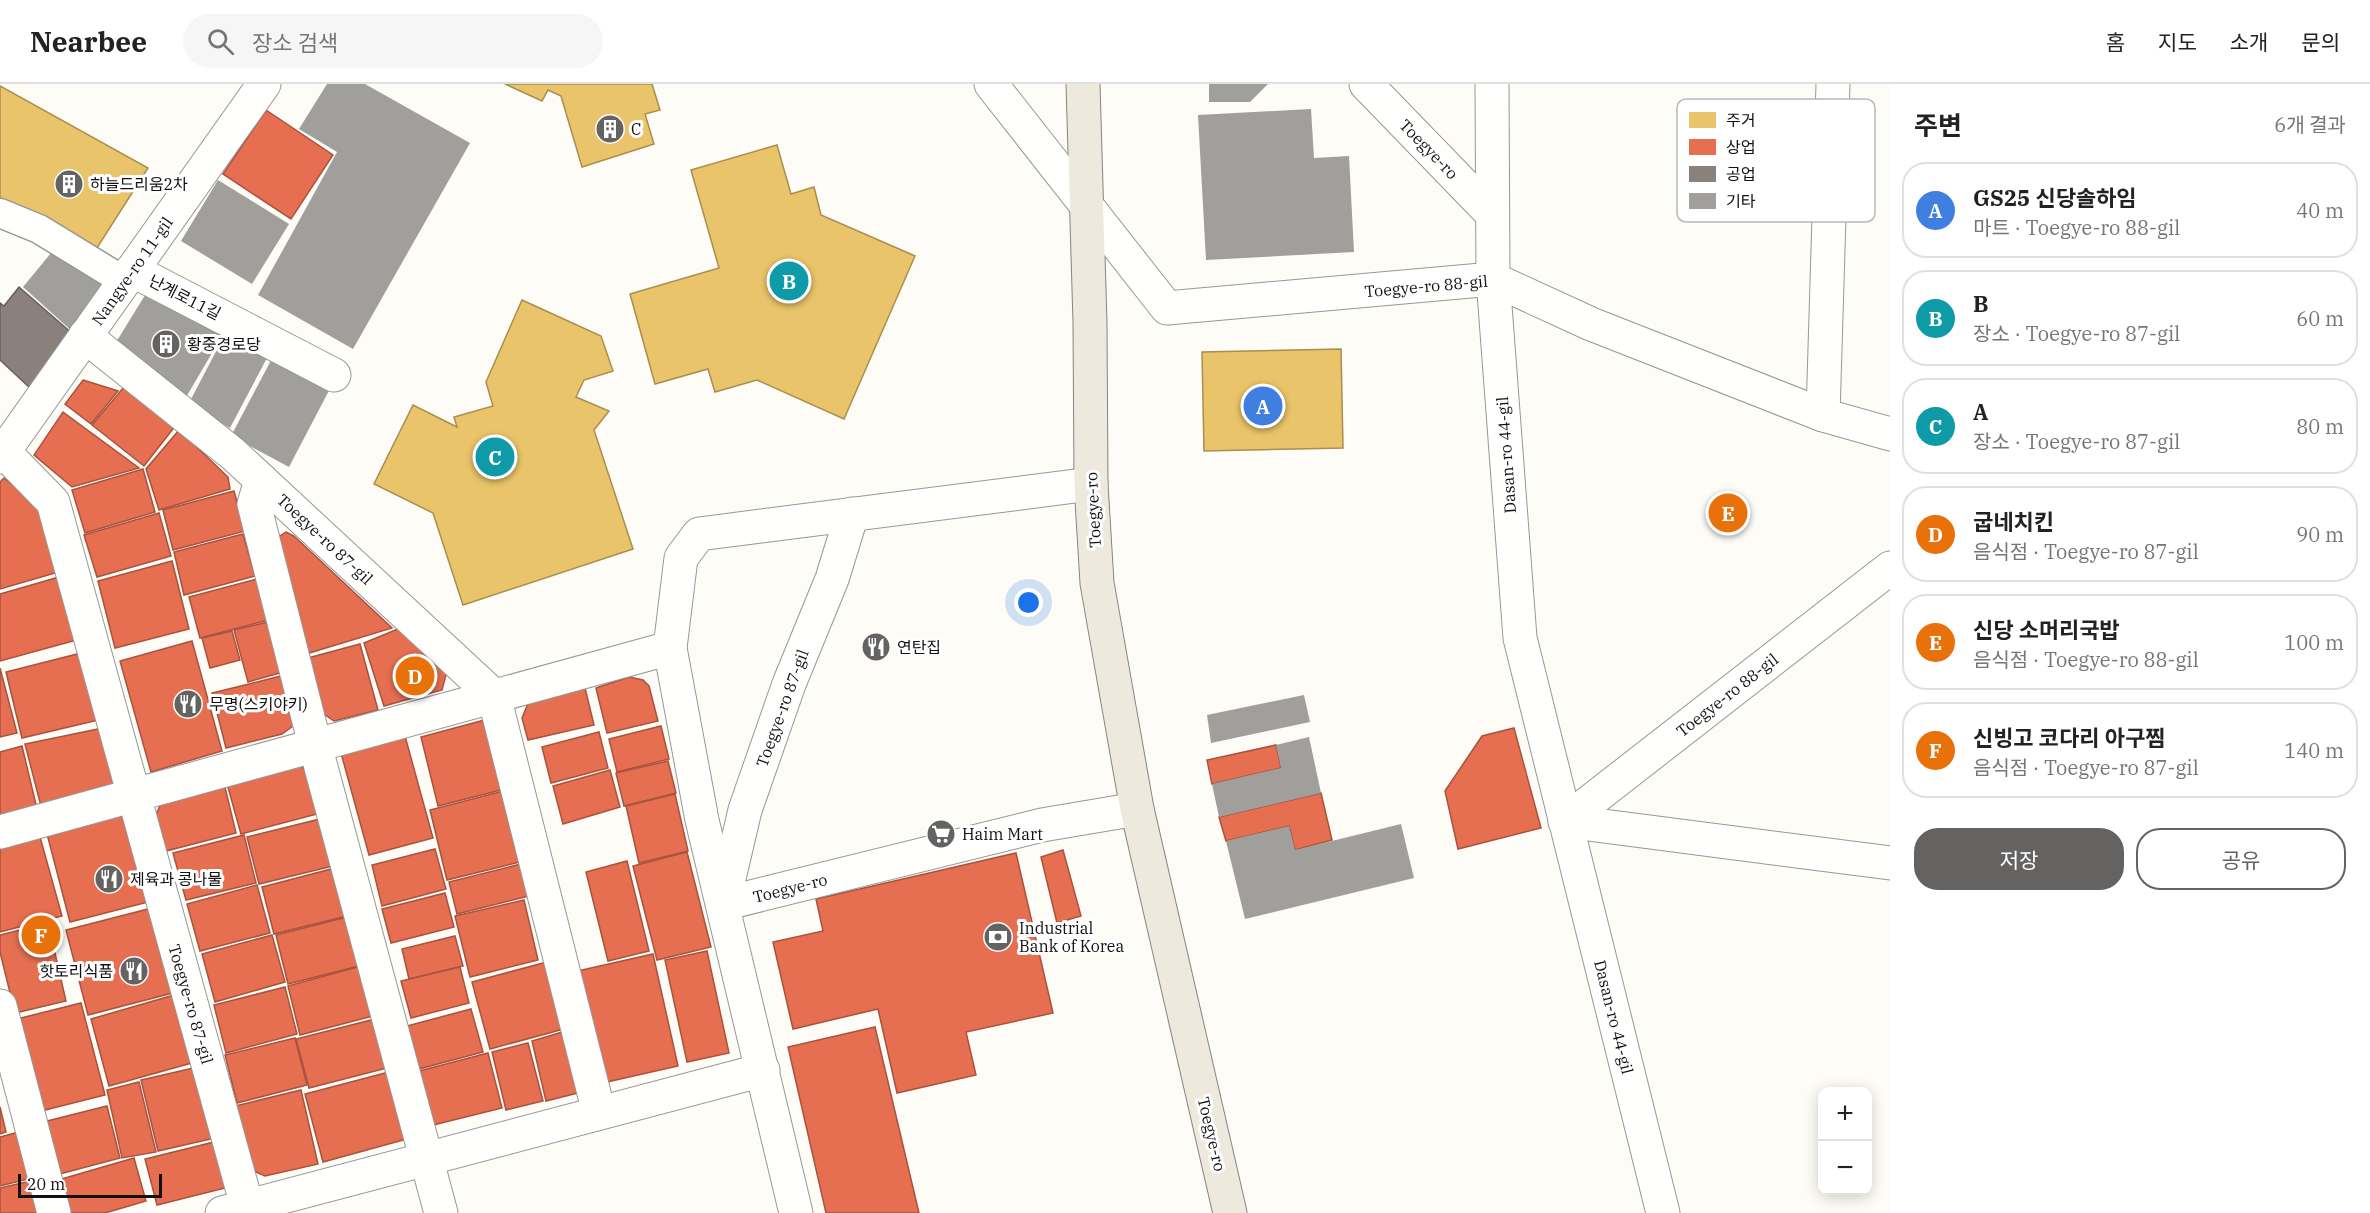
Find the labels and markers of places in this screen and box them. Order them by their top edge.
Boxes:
building icon: C [594,113,626,145]
place label: C [631,119,641,139]
building icon: 하늘드리움2차 [53,168,85,200]
place label: 하늘드리움2차 [90,174,188,194]
pin: B [770,258,808,304]
building icon: 황중경로당 [150,328,182,360]
place label: 황중경로당 [187,334,261,354]
pin: A [1244,384,1282,428]
pin: C [476,434,514,479]
pin: E [1708,490,1748,536]
restaurant icon: 연탄집 [860,631,892,663]
place label: 연탄집 [897,637,941,657]
pin: D [396,654,434,698]
restaurant icon: 무명(스키야키) [172,688,204,720]
place label: 무명(스키야키) [209,694,308,714]
supermarket icon: Haim Mart [925,818,957,850]
place label: Haim Mart [962,824,1043,844]
restaurant icon: 제육과 콩나물 [93,863,125,895]
place label: 제육과 콩나물 [130,869,222,889]
pin: F [22,912,60,958]
place label: Industrial Bank of Korea [1019,918,1125,956]
bank icon: Industrial Bank of Korea [982,921,1014,953]
restaurant icon: 핫토리식품 [118,955,150,987]
place label: 핫토리식품 [39,961,113,981]

